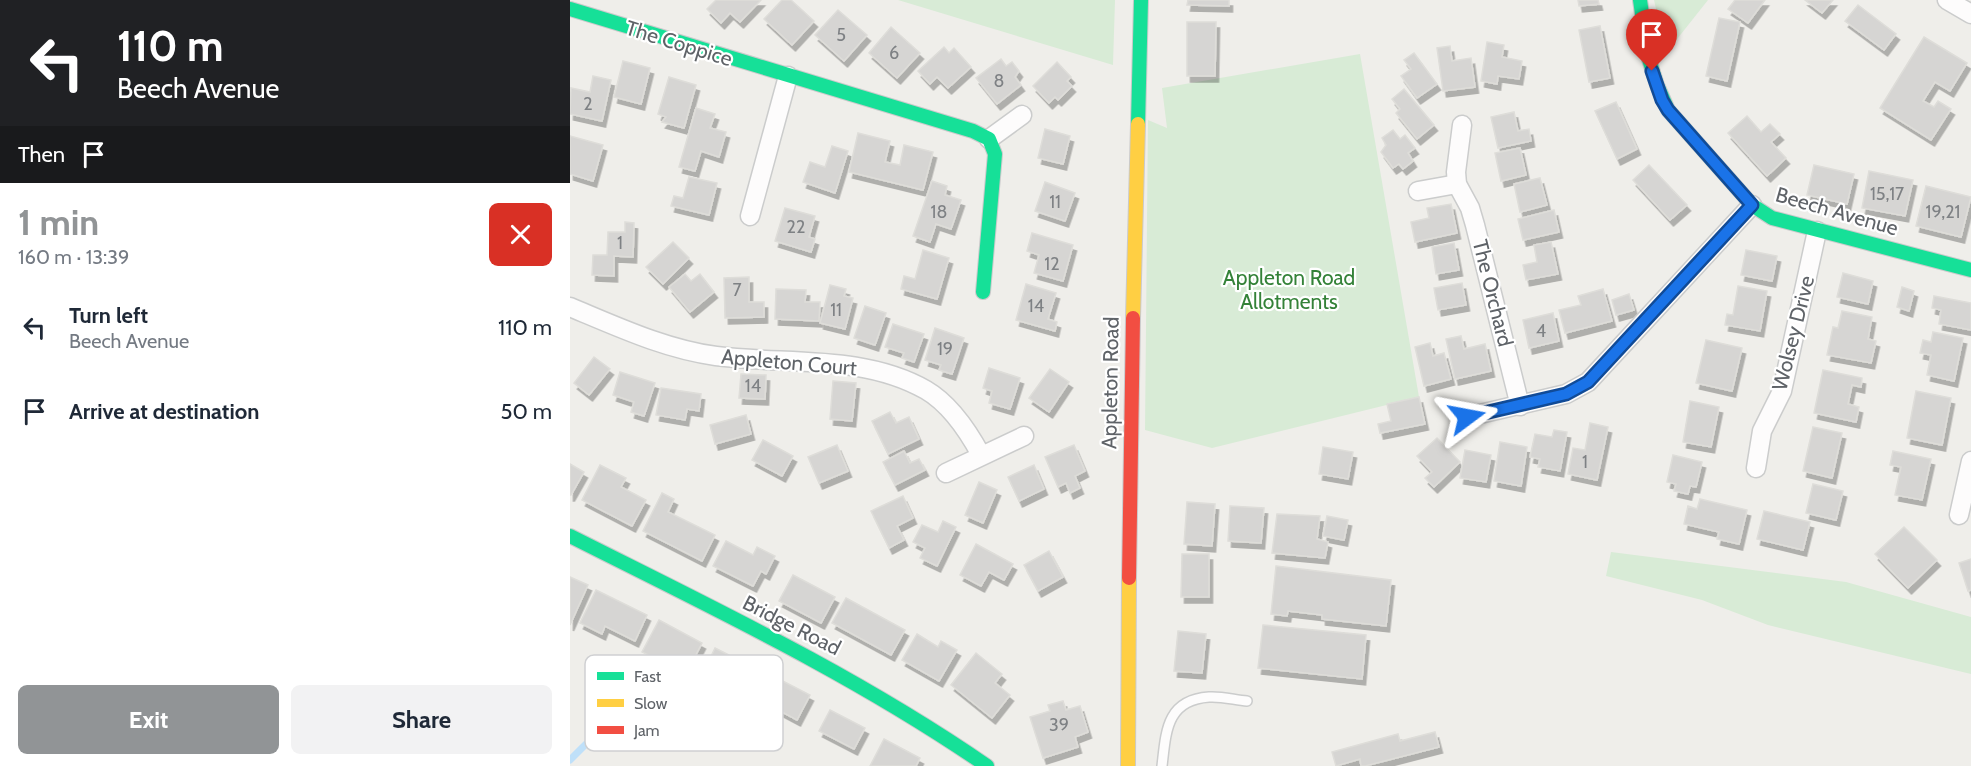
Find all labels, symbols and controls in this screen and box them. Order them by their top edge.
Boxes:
pin [1626,9,1677,71]
street label: The Coppice [623,15,736,71]
icon: arrive [1635,18,1668,51]
text: 110 m [117,20,224,72]
icon: left [18,24,96,102]
house number: 5 [836,24,846,46]
house number: 6 [889,42,899,64]
house number: 8 [994,70,1004,92]
text: Beech Avenue [117,72,279,105]
house number: 2 [583,93,593,115]
icon: arrive [77,138,110,171]
text: Then [18,141,65,168]
street label: Beech Avenue [1773,182,1901,240]
house number: 15,17 [1870,183,1904,205]
house number: 11 [1049,191,1061,213]
text: 1 min [18,200,99,244]
house number: 18 [931,201,947,223]
house number: 19,21 [1926,201,1960,223]
button: close [489,203,552,266]
house number: 22 [787,216,805,238]
house number: 1 [617,232,623,254]
street label: The Orchard [1468,237,1518,349]
text: 160 m · 13:39 [18,245,129,269]
house number: 12 [1044,253,1060,275]
park label: Appleton Road Allotments [1223,265,1355,314]
street label: Wolsey Drive [1767,273,1819,393]
house number: 7 [732,279,742,301]
house number: 14 [1028,295,1044,317]
house number: 11 [830,299,842,321]
text: Turn left [69,302,148,329]
icon: left [18,311,51,344]
text: 110 m [498,314,552,341]
street label: Appleton Road [1096,317,1124,449]
house number: 4 [1536,320,1546,342]
text: Beech Avenue [69,329,189,353]
house number: 19 [937,338,953,360]
street label: Appleton Court [720,344,858,380]
house number: 14 [745,375,761,397]
position arrow [1435,385,1499,449]
icon: arrive [18,395,51,428]
text: Arrive at destination [69,398,259,425]
text: 50 m [500,398,552,425]
house number: 1 [1582,451,1588,473]
street label: Bridge Road [739,590,845,660]
legend [585,655,783,751]
text: Fast [634,667,662,686]
button: Exit [18,685,279,754]
button: Share [291,685,552,754]
text: Slow [634,694,668,713]
house number: 39 [1049,714,1069,736]
text: Jam [633,721,660,740]

